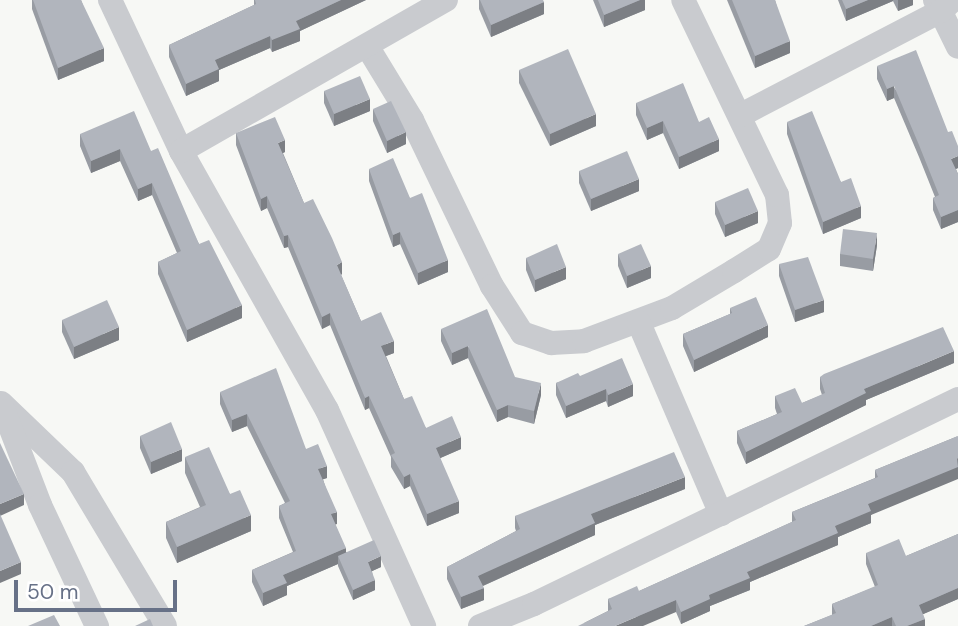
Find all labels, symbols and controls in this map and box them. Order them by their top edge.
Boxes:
scale bar [18,566,180,610]
text: 50 m [27,578,78,606]

